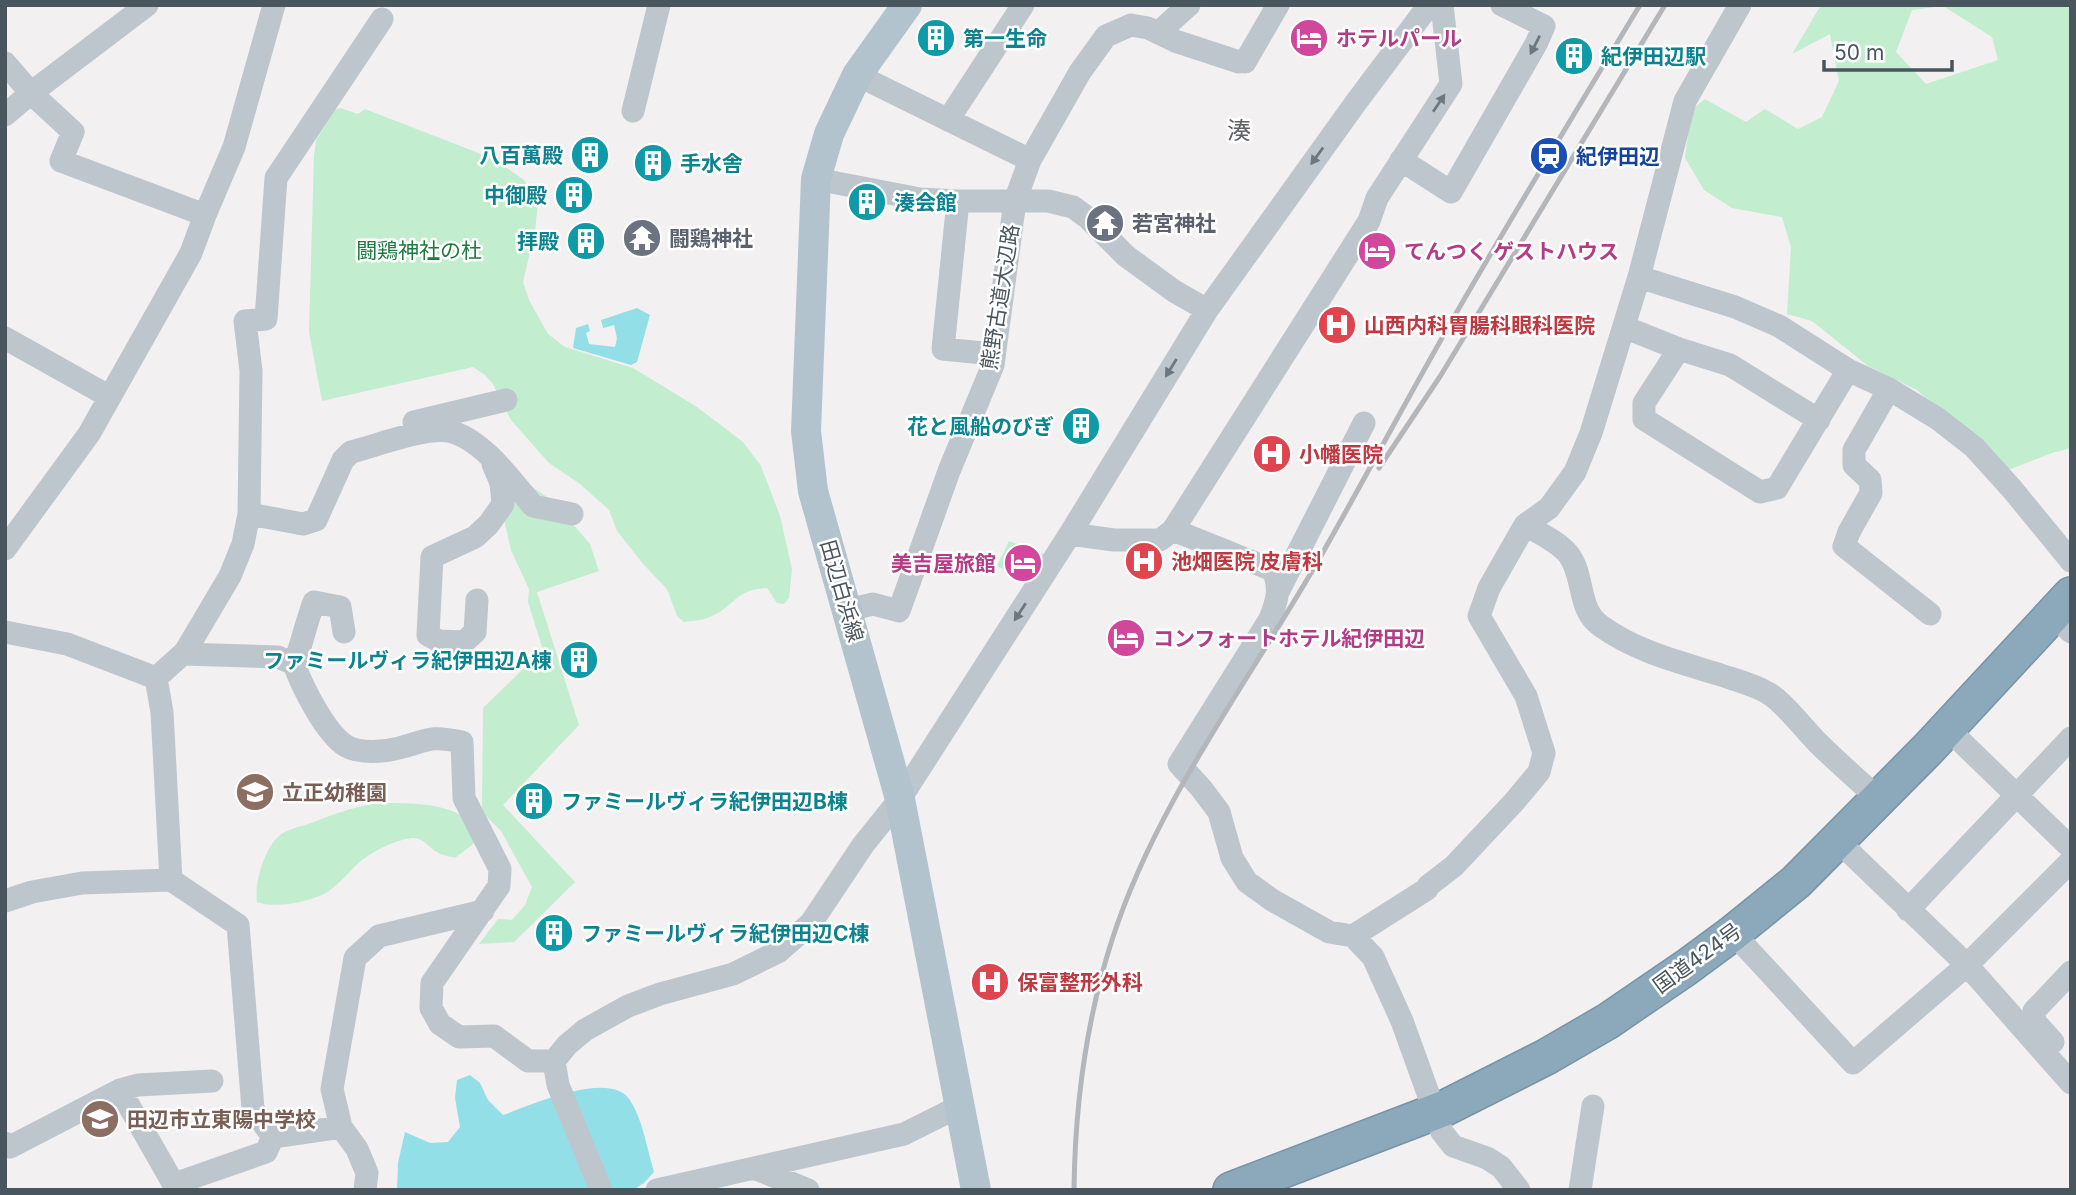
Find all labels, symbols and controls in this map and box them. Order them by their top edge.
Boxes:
building icon: 第一生命 [915,17,957,59]
hotel icon: ホテルパール [1288,17,1330,59]
place label: 第一生命 [963,26,1047,51]
place label: ホテルパール [1336,26,1462,51]
scale bar [1824,28,1952,72]
one-way arrow [1529,35,1540,55]
building icon: 紀伊田辺駅 [1553,35,1595,77]
text: 50 m [1834,40,1884,65]
place label: 紀伊田辺駅 [1601,44,1706,69]
one-way arrow [1432,93,1445,113]
district label: 湊 [1227,116,1251,145]
building icon: 八百萬殿 [569,134,611,176]
station icon: 紀伊田辺 [1528,135,1570,177]
building icon: 手水舎 [632,142,674,184]
place label: 八百萬殿 [479,143,563,168]
place label: 紀伊田辺 [1576,144,1660,169]
one-way arrow [1310,147,1324,165]
place label: 手水舎 [680,151,743,176]
building icon: 中御殿 [553,174,595,216]
building icon: 湊会館 [846,181,888,223]
place label: 中御殿 [484,183,547,208]
place label: 湊会館 [894,190,957,215]
temple icon: 若宮神社 [1084,202,1126,244]
place label: 若宮神社 [1132,211,1216,236]
temple icon: 闘鶏神社 [621,217,663,259]
building icon: 拝殿 [565,220,607,262]
street label: 熊野古道大辺路 [976,222,1024,372]
place label: 闘鶏神社 [669,226,753,251]
place label: 拝殿 [517,229,559,254]
hotel icon: てんつく ゲストハウス [1356,230,1398,272]
park label: 闘鶏神社の杜 [356,238,482,263]
place label: てんつく ゲストハウス [1404,239,1619,264]
hospital icon: 山西内科胃腸科眼科医院 [1316,304,1358,346]
place label: 山西内科胃腸科眼科医院 [1364,313,1595,338]
one-way arrow [1165,358,1178,378]
building icon: 花と風船のびぎ [1060,405,1102,447]
place label: 花と風船のびぎ [907,414,1054,439]
hospital icon: 小幡医院 [1251,433,1293,475]
place label: 小幡医院 [1299,442,1383,467]
street label: 田辺白浜線 [816,537,868,645]
hospital icon: 池畑医院 皮膚科 [1123,540,1165,582]
hotel icon: 美吉屋旅館 [1002,542,1044,584]
place label: 池畑医院 皮膚科 [1171,549,1323,574]
place label: 美吉屋旅館 [891,551,996,576]
one-way arrow [1014,602,1027,622]
hotel icon: コンフォートホテル紀伊田辺 [1105,617,1147,659]
place label: コンフォートホテル紀伊田辺 [1153,626,1425,651]
building icon: ファミールヴィラ紀伊田辺A棟 [558,639,600,681]
place label: ファミールヴィラ紀伊田辺A棟 [263,648,552,673]
school or university icon: 立正幼稚園 [234,771,276,813]
place label: 立正幼稚園 [282,780,387,805]
building icon: ファミールヴィラ紀伊田辺B棟 [513,780,555,822]
place label: ファミールヴィラ紀伊田辺B棟 [561,789,848,814]
building icon: ファミールヴィラ紀伊田辺C棟 [533,912,575,954]
street label: 国道424号 [1648,918,1746,998]
place label: ファミールヴィラ紀伊田辺C棟 [581,921,870,946]
hospital icon: 保富整形外科 [969,961,1011,1003]
place label: 保富整形外科 [1017,970,1143,995]
school or university icon: 田辺市立東陽中学校 [79,1098,121,1140]
place label: 田辺市立東陽中学校 [127,1107,316,1132]

